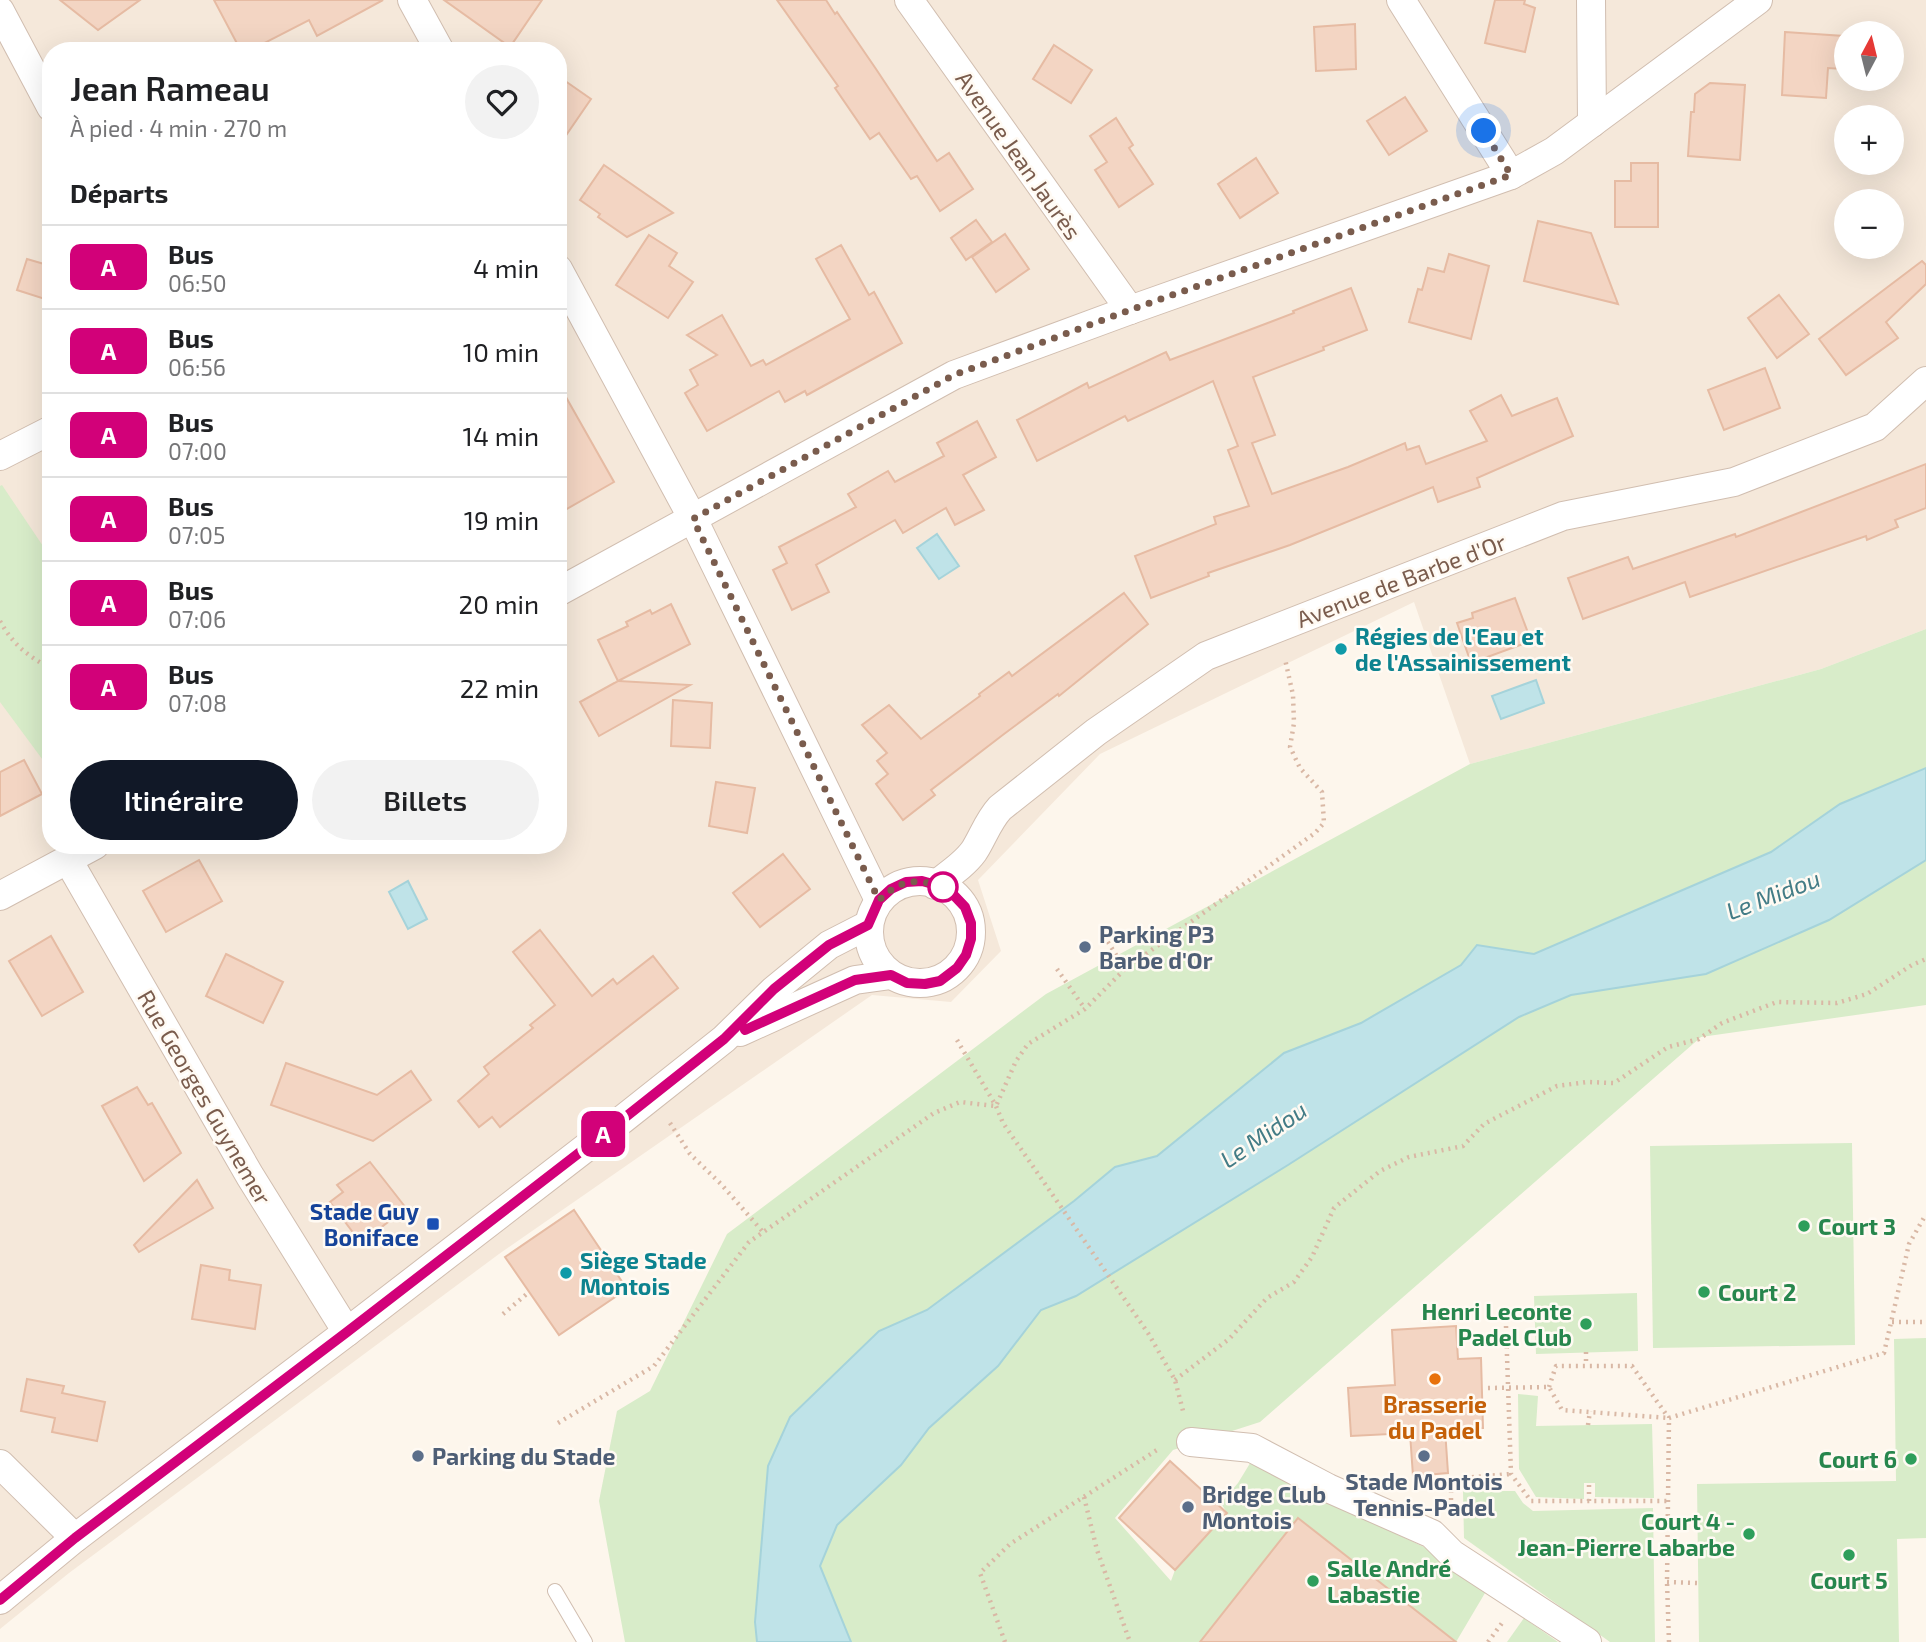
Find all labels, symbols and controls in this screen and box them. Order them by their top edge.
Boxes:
north arrow [1834,21,1904,91]
map controls [1834,21,1904,259]
button: heart [465,65,539,139]
street label: Avenue Jean Jaurès [950,65,1088,245]
text: Jean Rameau [70,68,270,108]
button: + [1834,105,1904,175]
your location [1466,113,1501,148]
text: À pied · 4 min · 270 m [70,114,287,142]
text: Départs [70,177,168,208]
button: − [1834,189,1904,259]
text: Bus [168,238,214,269]
text: A [101,252,116,281]
text: 4 min [473,252,539,283]
text: 06:50 [168,269,227,297]
text: Bus [168,322,214,353]
text: A [101,336,116,365]
text: 10 min [463,336,539,367]
text: 06:56 [168,353,226,381]
text: Bus [168,406,214,437]
text: A [101,420,116,449]
text: 14 min [463,420,539,451]
text: 07:00 [168,437,227,465]
text: Bus [168,490,214,521]
text: A [101,504,116,533]
text: 19 min [464,504,539,535]
text: 07:05 [168,521,225,549]
street label: Avenue de Barbe d'Or [1292,527,1510,633]
text: Bus [168,574,214,605]
text: A [101,588,116,617]
text: 20 min [459,588,539,619]
text: 07:06 [168,605,226,633]
place label: Régies de l'Eau et de l'Assainissement [1355,622,1571,676]
marker: Régies de l'Eau et de l'Assainissement [1333,641,1349,657]
text: Bus [168,658,214,689]
text: A [101,672,116,701]
text: 22 min [460,672,539,703]
text: 07:08 [168,689,227,717]
button: Itinéraire [70,760,298,840]
button: Billets [312,760,539,840]
water label: Le Midou [1722,863,1824,925]
unlabelled marker [928,872,958,902]
place label: Parking P3 Barbe d'Or [1099,920,1215,974]
marker: Parking P3 Barbe d'Or [1077,939,1093,955]
street label: Rue Georges Guynemer [132,985,278,1209]
water label: Le Midou [1214,1095,1312,1173]
line badge: A [580,1111,626,1157]
text: A [595,1119,611,1148]
place label: Stade Guy Boniface [310,1197,419,1251]
place label: Court 3 [1818,1212,1896,1240]
marker: Stade Guy Boniface [425,1216,441,1232]
marker: Court 3 [1796,1218,1812,1234]
place label: Siège Stade Montois [580,1246,707,1300]
marker: Siège Stade Montois [558,1265,574,1281]
place label: Court 2 [1718,1278,1796,1306]
marker: Court 2 [1696,1284,1712,1300]
place label: Henri Leconte Padel Club [1422,1297,1572,1351]
marker: Henri Leconte Padel Club [1578,1316,1594,1332]
marker: Brasserie du Padel [1427,1371,1443,1387]
place label: Brasserie du Padel [1383,1390,1487,1444]
place label: Parking du Stade [432,1442,615,1470]
place label: Court 6 [1818,1445,1897,1473]
marker: Parking du Stade [410,1448,426,1464]
marker: Stade Montois Tennis-Padel [1416,1448,1432,1464]
marker: Court 6 [1903,1451,1919,1467]
place label: Stade Montois Tennis-Padel [1345,1467,1503,1521]
place label: Bridge Club Montois [1202,1480,1326,1534]
marker: Bridge Club Montois [1180,1499,1196,1515]
place label: Court 4 - Jean-Pierre Labarbe [1517,1507,1735,1561]
marker: Court 4 - Jean-Pierre Labarbe [1741,1526,1757,1542]
marker: Court 5 [1841,1547,1857,1563]
place label: Salle André Labastie [1327,1554,1451,1608]
place label: Court 5 [1810,1566,1888,1594]
marker: Salle André Labastie [1305,1573,1321,1589]

